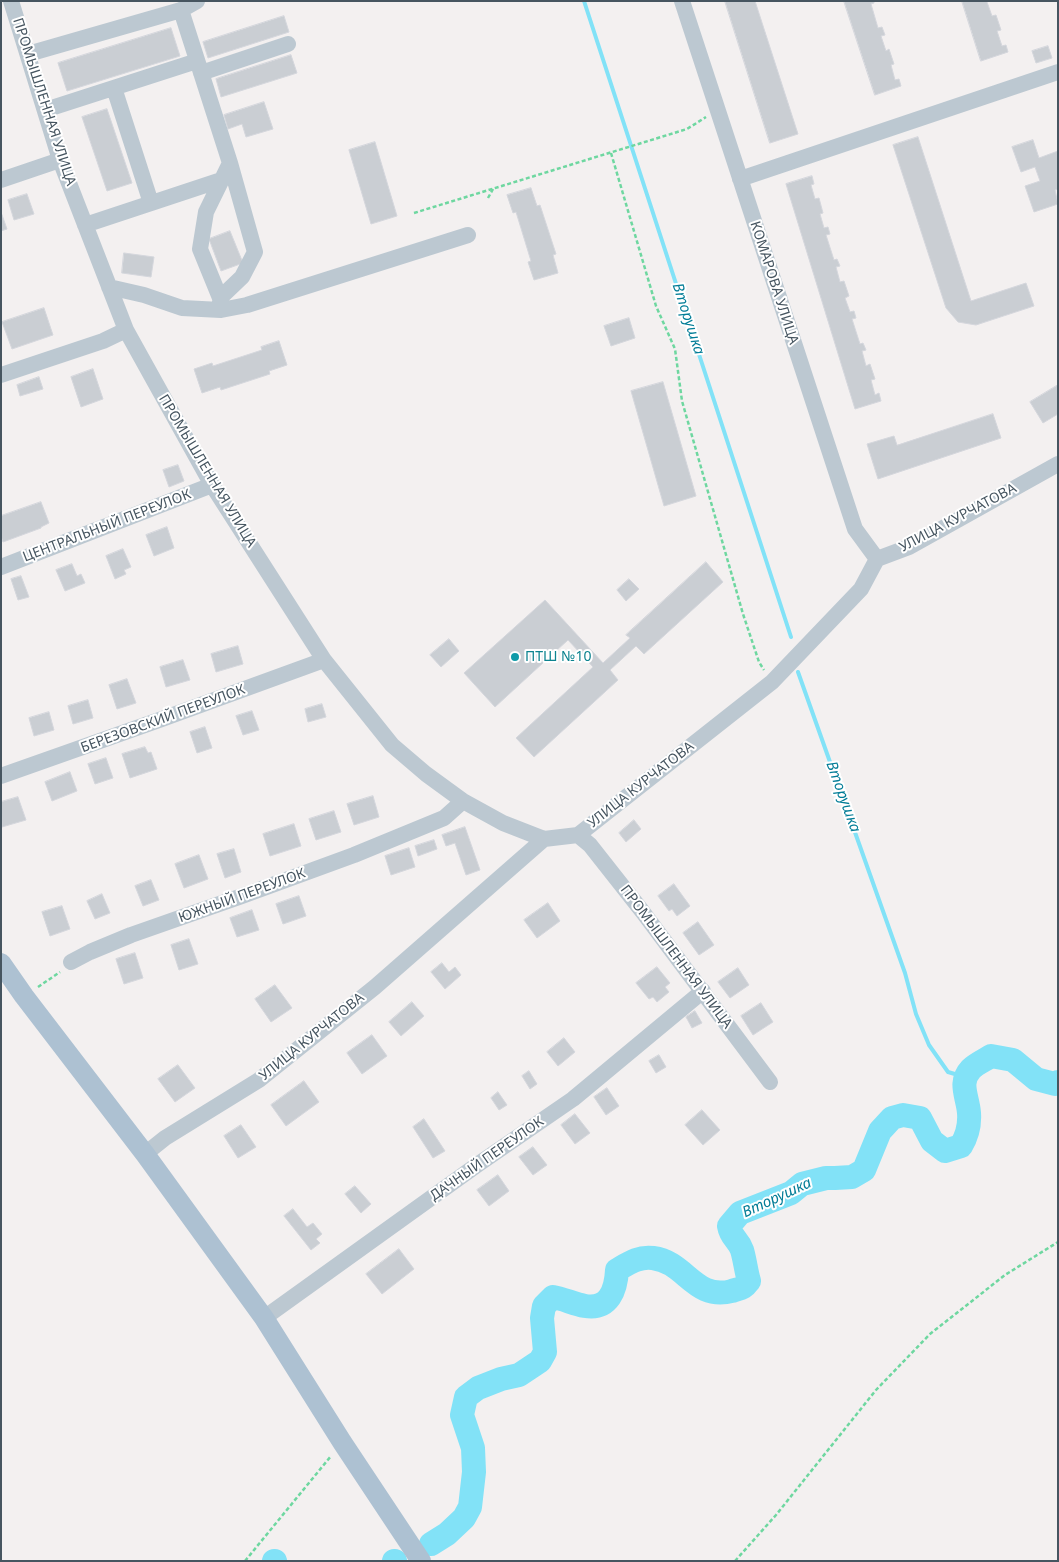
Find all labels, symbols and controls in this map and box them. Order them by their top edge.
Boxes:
street label: ПРОМЫШЛЕННАЯ УЛИЦА [9,16,79,188]
street label: КОМАРОВА УЛИЦА [746,219,802,347]
water label: Вторушка [668,281,708,357]
street label: ПРОМЫШЛЕННАЯ УЛИЦА [155,392,259,550]
street label: УЛИЦА КУРЧАТОВА [897,480,1019,556]
street label: ЦЕНТРАЛЬНЫЙ ПЕРЕУЛОК [21,486,193,566]
place label: ПТШ №10 [525,649,591,665]
marker: ПТШ №10 [509,651,521,663]
street label: БЕРЕЗОВСКИЙ ПЕРЕУЛОК [78,681,248,757]
street label: УЛИЦА КУРЧАТОВА [585,738,697,832]
water label: Вторушка [822,759,864,835]
street label: ЮЖНЫЙ ПЕРЕУЛОК [176,865,308,927]
street label: ПРОМЫШЛЕННАЯ УЛИЦА [617,882,735,1032]
street label: УЛИЦА КУРЧАТОВА [256,990,368,1084]
street label: ДАЧНЫЙ ПЕРЕУЛОК [427,1113,547,1205]
water label: Вторушка [740,1174,814,1222]

